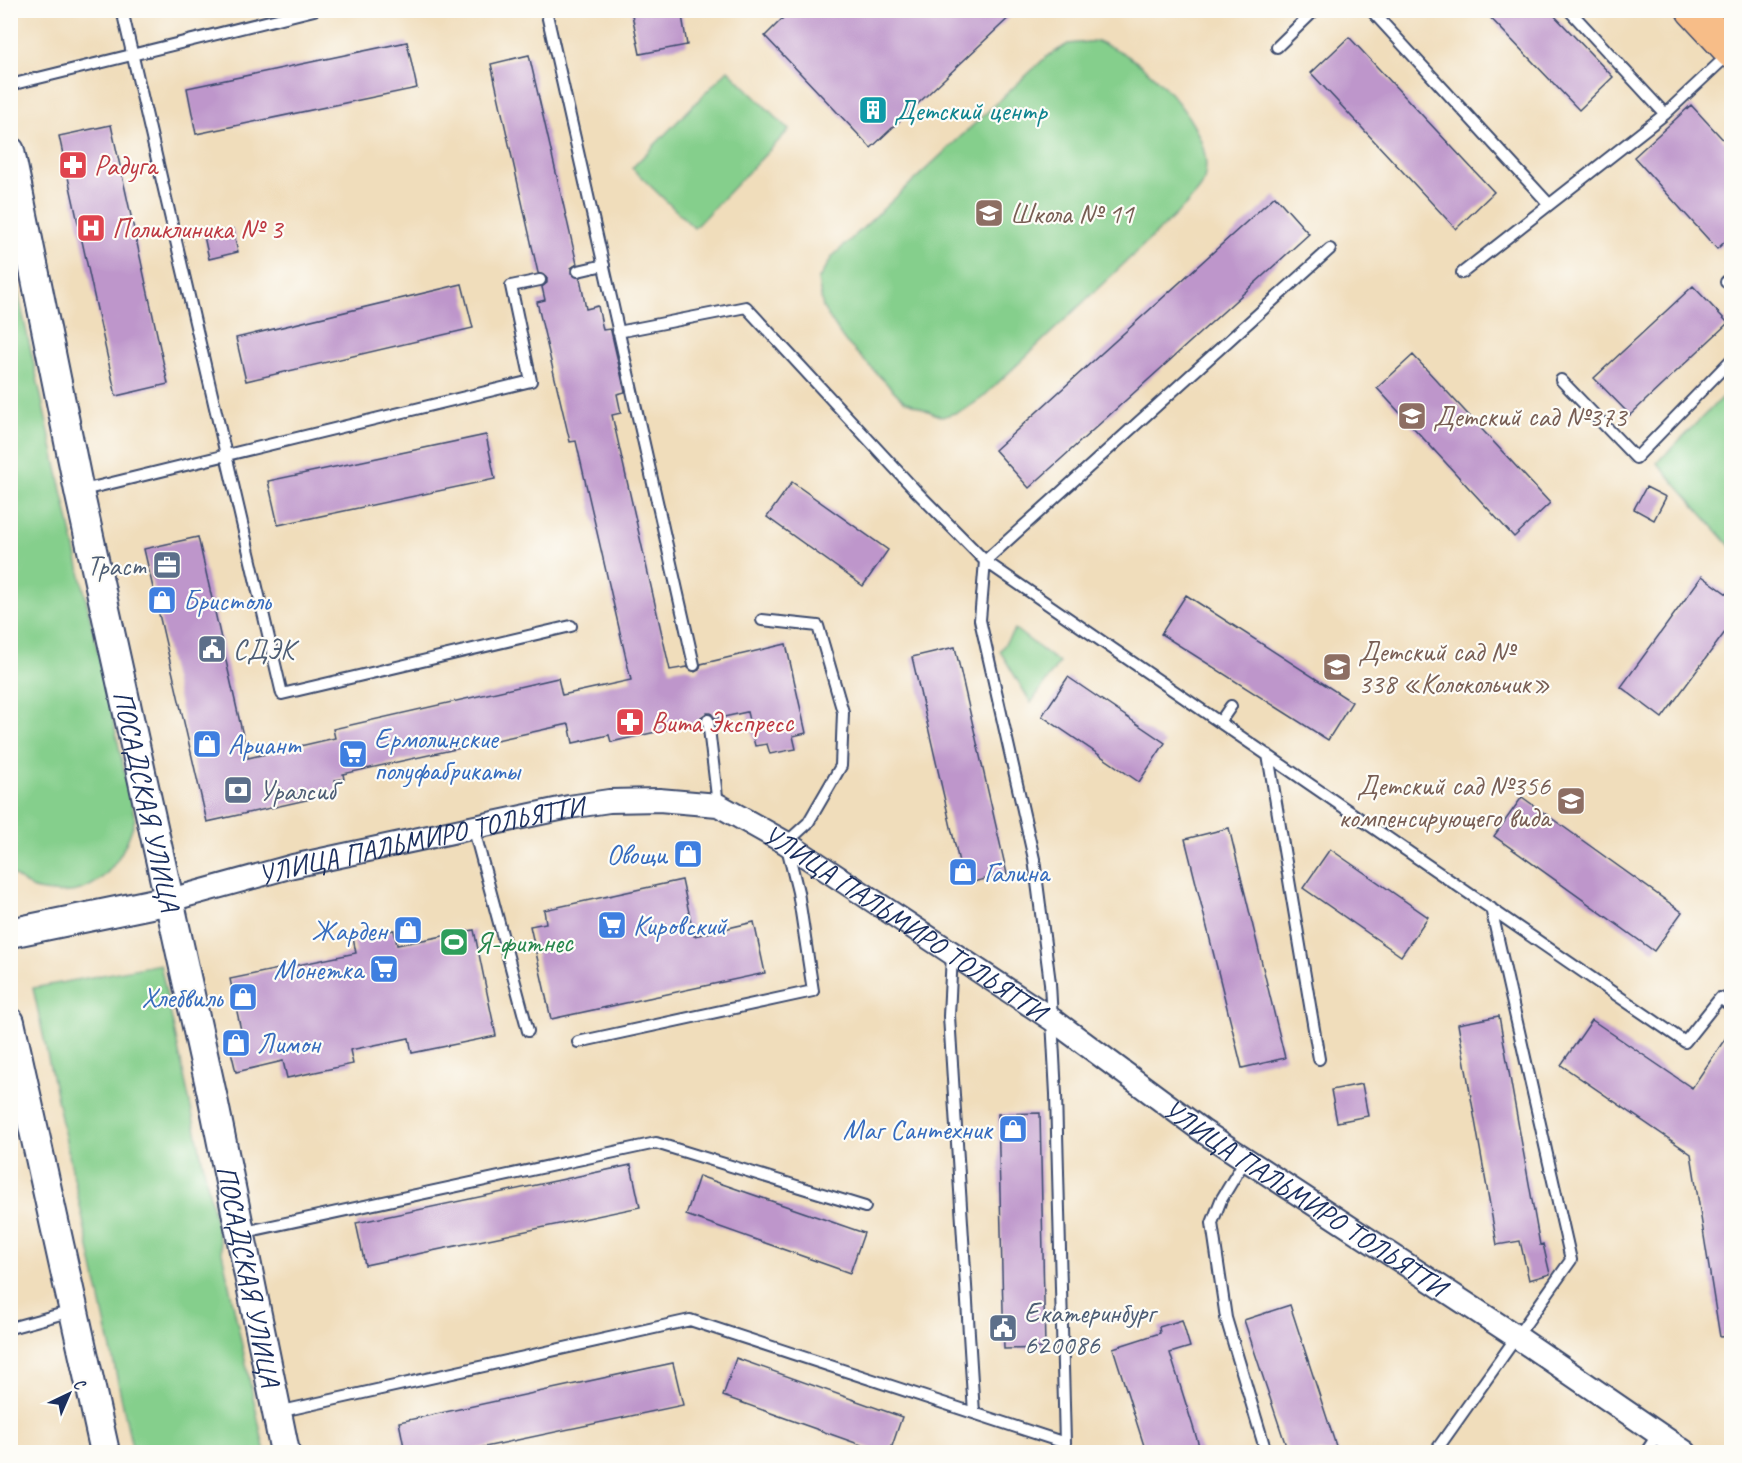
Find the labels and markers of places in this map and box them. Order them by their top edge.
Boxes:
place label: Детский центр [894,93,1048,128]
building icon: Детский центр [857,94,889,126]
place label: Радуга [94,148,159,183]
pharmacy icon: Радуга [57,149,89,181]
place label: Школа № 11 [1010,196,1135,231]
school or university icon: Школа № 11 [973,197,1005,229]
place label: Поликлиника № 3 [112,211,285,246]
hospital icon: Поликлиника № 3 [75,212,107,244]
place label: Детский сад №373 [1433,399,1629,434]
school or university icon: Детский сад №373 [1396,400,1428,432]
place label: Траст [87,548,147,583]
office icon: Траст [151,549,183,581]
place label: Бристоль [183,583,273,618]
shop icon: Бристоль [146,584,178,616]
place label: СДЭК [233,632,300,667]
public building icon: СДЭК [196,633,228,665]
place label: Детский сад № 338 «Колокольчик» [1358,634,1550,701]
school or university icon: Детский сад № 338 «Колокольчик» [1321,651,1353,683]
place label: Вита Экспресс [651,705,795,740]
pharmacy icon: Вита Экспресс [614,706,646,738]
place label: Ермолинские полуфабрикаты [374,721,522,788]
place label: Ариант [228,727,302,762]
shop icon: Ариант [191,728,223,760]
supermarket icon: Ермолинские полуфабрикаты [337,738,369,770]
place label: Детский сад №356 компенсирующего вида [1338,768,1553,835]
place label: Уралсиб [259,773,343,808]
bank icon: Уралсиб [222,774,254,806]
school or university icon: Детский сад №356 компенсирующего вида [1555,785,1587,817]
place label: Овощи [607,837,669,872]
shop icon: Овощи [672,838,704,870]
place label: Галина [984,855,1051,890]
shop icon: Галина [947,856,979,888]
place label: Кировский [633,908,728,943]
supermarket icon: Кировский [596,909,628,941]
place label: Жарден [311,913,389,948]
shop icon: Жарден [392,914,424,946]
place label: Я-фитнес [475,925,575,960]
sports icon: Я-фитнес [438,926,470,958]
place label: Монетка [273,952,366,987]
supermarket icon: Монетка [368,953,400,985]
place label: Хлебвиль [141,980,224,1015]
shop icon: Хлебвиль [227,981,259,1013]
place label: Лимон [257,1026,322,1061]
shop icon: Лимон [220,1027,252,1059]
place label: Маг Сантехник [843,1112,994,1147]
shop icon: Маг Сантехник [997,1113,1029,1145]
place label: Екатеринбург 620086 [1024,1295,1159,1362]
public building icon: Екатеринбург 620086 [987,1312,1019,1344]

